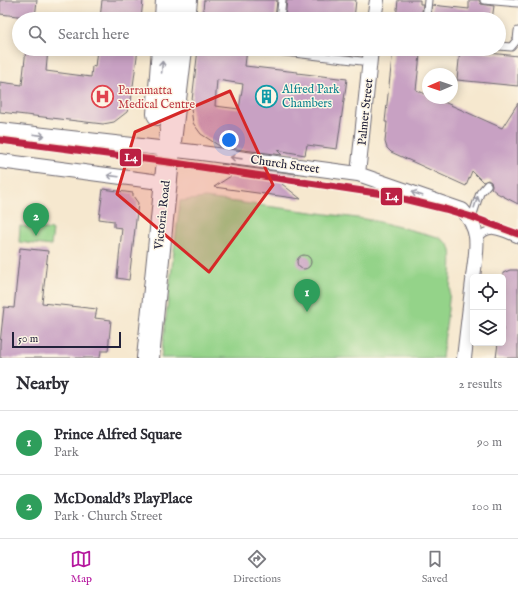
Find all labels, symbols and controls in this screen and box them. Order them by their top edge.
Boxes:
search box [12,12,506,56]
icon: search [26,23,48,45]
text: Search here [58,25,129,44]
one-way arrow [159,61,166,74]
north arrow [422,68,458,104]
street label: Palmer Street [355,78,376,146]
place label: Alfred Park Chambers [281,82,340,111]
place label: Parramatta Medical Centre [118,83,195,112]
building icon: Alfred Park Chambers [254,83,280,109]
hospital icon: Parramatta Medical Centre [90,84,116,110]
your location [219,130,239,150]
one-way arrow [32,131,45,139]
line badge: L4 [119,148,142,167]
text: L4 [123,151,138,165]
street label: Church Street [249,152,320,177]
one-way arrow [230,154,243,162]
one-way arrow [107,172,120,180]
street label: Victoria Road [151,179,174,251]
line badge: L4 [380,187,403,206]
text: L4 [384,190,399,204]
one-way arrow [411,190,424,197]
one-way arrow [473,197,481,209]
pin: 2 [23,203,49,236]
map controls [470,274,506,346]
button: locate [470,274,506,310]
pin: 1 [294,279,320,312]
button: layers [470,310,506,346]
scale bar [12,330,121,349]
text: 50 m [18,332,38,346]
text: Nearby [16,374,69,395]
text: 2 results [458,376,502,393]
text: Prince Alfred Square [54,425,182,444]
text: 1 [27,434,31,451]
text: 90 m [477,434,502,451]
text: Park [54,444,79,461]
text: McDonald's PlayPlace [54,489,192,508]
text: 2 [26,498,32,515]
text: 100 m [472,498,502,515]
text: Park · Church Street [54,508,163,525]
tab: Map [70,548,92,586]
tab: Directions [233,548,281,586]
tab: Saved [422,548,448,586]

